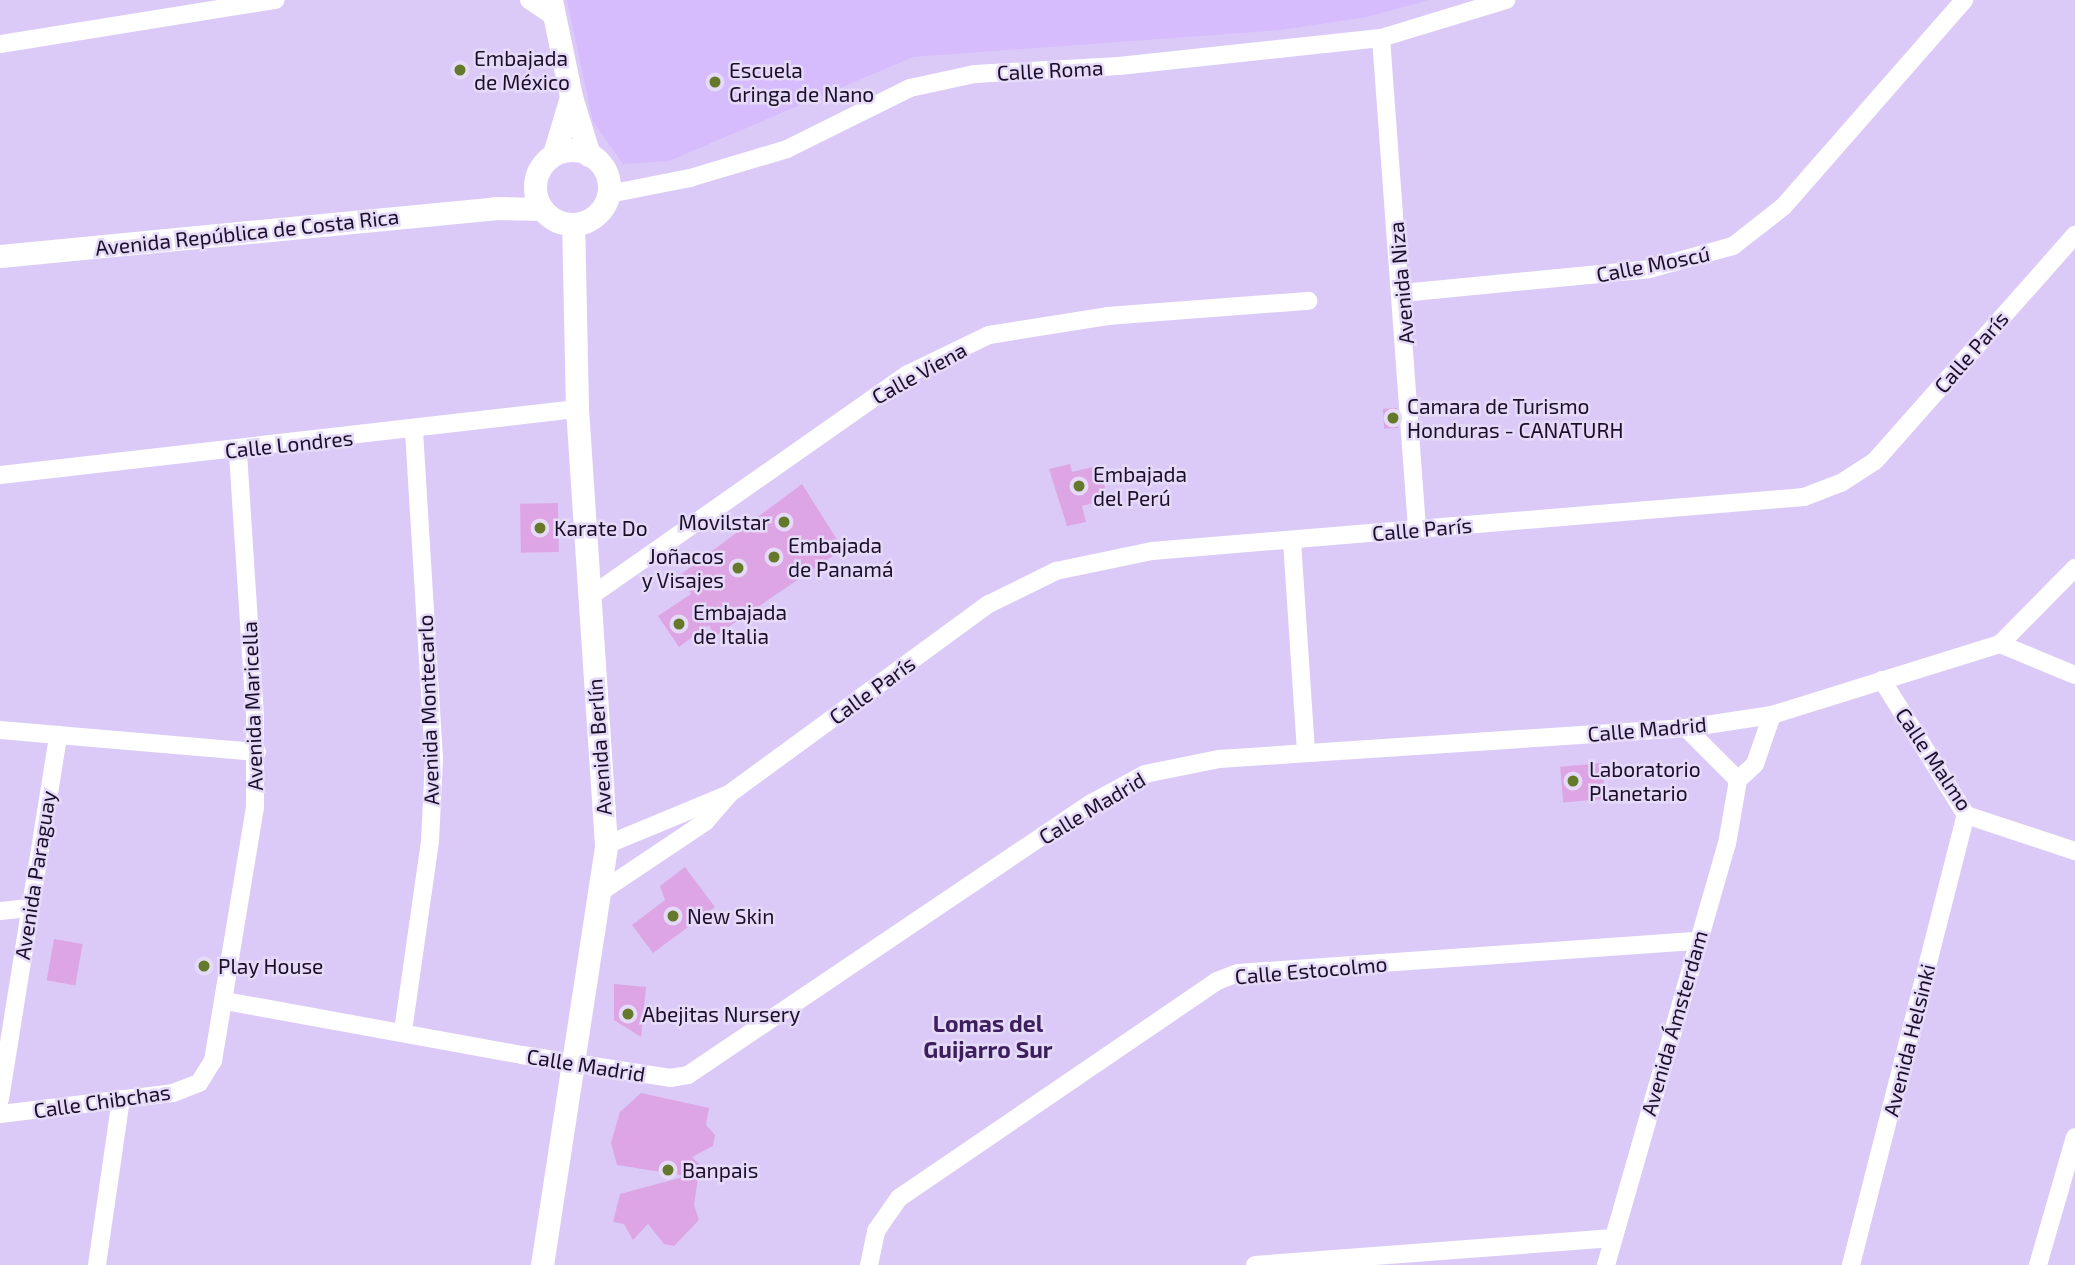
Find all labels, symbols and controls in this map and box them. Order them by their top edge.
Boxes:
place label: Embajada de México [474,45,570,95]
street label: Calle Roma [996,55,1104,85]
place label: Escuela Gringa de Nano [729,57,874,107]
marker: Embajada de México [452,62,468,78]
marker: Escuela Gringa de Nano [707,74,723,90]
street label: Avenida República de Costa Rica [94,204,400,260]
street label: Avenida Niza [1383,221,1419,345]
street label: Calle Moscú [1594,241,1712,287]
street label: Calle París [1929,306,2013,398]
street label: Calle Viena [867,337,971,409]
place label: Camara de Turismo Honduras - CANATURH [1407,393,1623,443]
marker: Camara de Turismo Honduras - CANATURH [1385,410,1401,426]
street label: Calle Londres [224,425,354,463]
place label: Embajada del Perú [1093,461,1187,511]
marker: Embajada del Perú [1071,478,1087,494]
place label: Movilstar [679,509,770,535]
street label: Calle París [1371,512,1473,546]
marker: Movilstar [776,514,792,530]
place label: Karate Do [554,515,648,541]
marker: Karate Do [532,520,548,536]
place label: Embajada de Panamá [788,532,893,582]
place label: Joñacos y Visajes [641,543,724,593]
marker: Embajada de Panamá [766,549,782,565]
marker: Joñacos y Visajes [730,560,746,576]
place label: Embajada de Italia [693,599,787,649]
street label: Avenida Montecarlo [412,614,444,806]
marker: Embajada de Italia [671,616,687,632]
street label: Avenida Maricella [236,621,268,791]
street label: Calle París [824,650,920,730]
street label: Avenida Berlín [582,678,616,816]
street label: Calle Malmo [1890,703,1978,815]
street label: Calle Madrid [1586,711,1708,747]
place label: Laboratorio Planetario [1589,756,1701,806]
street label: Calle Madrid [1034,766,1150,850]
marker: Laboratorio Planetario [1563,771,1583,791]
street label: Avenida Paraguay [9,789,61,961]
place label: New Skin [687,903,775,929]
marker: New Skin [665,908,681,924]
street label: Avenida Ámsterdam [1635,927,1713,1119]
street label: Calle Estocolmo [1234,951,1388,989]
place label: Play House [218,953,324,979]
marker: Play House [196,958,212,974]
street label: Avenida Helsinki [1878,961,1940,1119]
place label: Abejitas Nursery [642,1001,800,1027]
marker: Abejitas Nursery [620,1006,636,1022]
district label: Lomas del Guijarro Sur [923,1009,1053,1063]
street label: Calle Madrid [525,1043,647,1087]
street label: Calle Chibchas [32,1079,172,1123]
place label: Banpais [682,1157,758,1183]
marker: Banpais [660,1162,676,1178]

